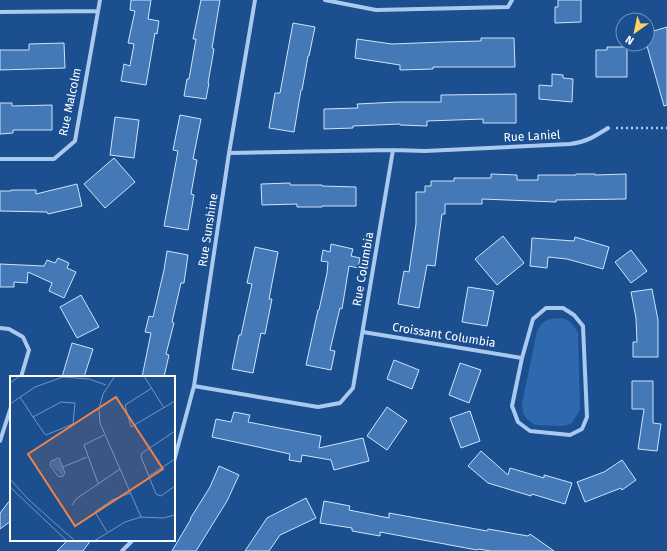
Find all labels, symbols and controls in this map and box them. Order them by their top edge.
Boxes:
north arrow [615,12,655,52]
text: N [623,33,636,47]
street label: Rue Malcolm [56,67,84,137]
street label: Rue Laniel [503,127,561,144]
street label: Rue Sunshine [195,192,221,268]
street label: Rue Columbia [350,231,376,307]
street label: Croissant Columbia [391,320,497,350]
inset map [10,376,175,541]

